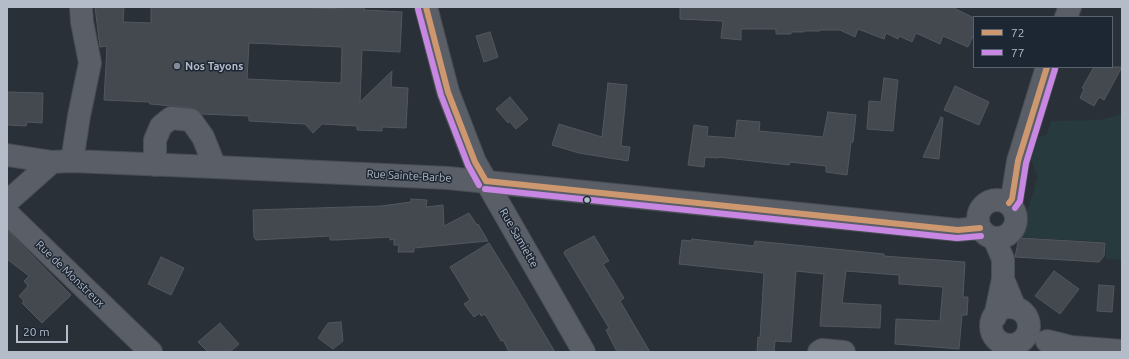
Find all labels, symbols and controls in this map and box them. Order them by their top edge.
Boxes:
legend [973,16,1113,68]
text: 72 [1011,26,1025,39]
text: 77 [1011,46,1025,59]
place label: Nos Tayons [185,59,243,73]
marker: Nos Tayons [172,61,182,71]
street label: Rue Sainte-Barbe [366,167,452,185]
unlabelled marker [582,195,592,205]
street label: Rue Samiette [497,206,541,270]
street label: Rue de Monstreux [33,238,107,310]
scale bar [18,317,70,343]
text: 20 m [23,325,50,338]

